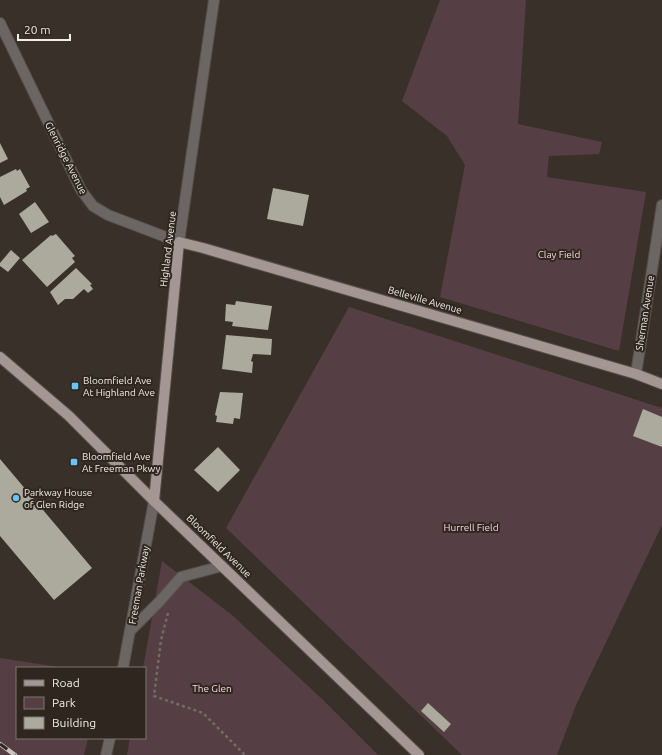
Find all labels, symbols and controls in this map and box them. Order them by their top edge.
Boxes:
scale bar [18,16,70,42]
text: 20 m [24,23,51,36]
street label: Glenridge Avenue [43,120,89,196]
street label: Highland Avenue [158,211,178,287]
park label: Clay Field [538,249,580,260]
street label: Sherman Avenue [634,275,656,351]
street label: Belleville Avenue [387,284,463,316]
place label: Bloomfield Ave At Highland Ave [83,375,155,398]
marker: Bloomfield Ave At Highland Ave [70,381,80,391]
place label: Bloomfield Ave At Freeman Pkwy [82,451,160,474]
marker: Bloomfield Ave At Freeman Pkwy [69,457,79,467]
place label: Parkway House of Glen Ridge [24,487,92,510]
marker: Parkway House of Glen Ridge [11,493,21,503]
street label: Bloomfield Avenue [184,512,254,580]
park label: Hurrell Field [444,522,499,533]
street label: Freeman Parkway [127,545,151,625]
legend [16,667,146,739]
text: Road [52,676,80,689]
park label: The Glen [192,683,232,694]
text: Park [52,696,76,709]
text: Building [52,716,96,729]

